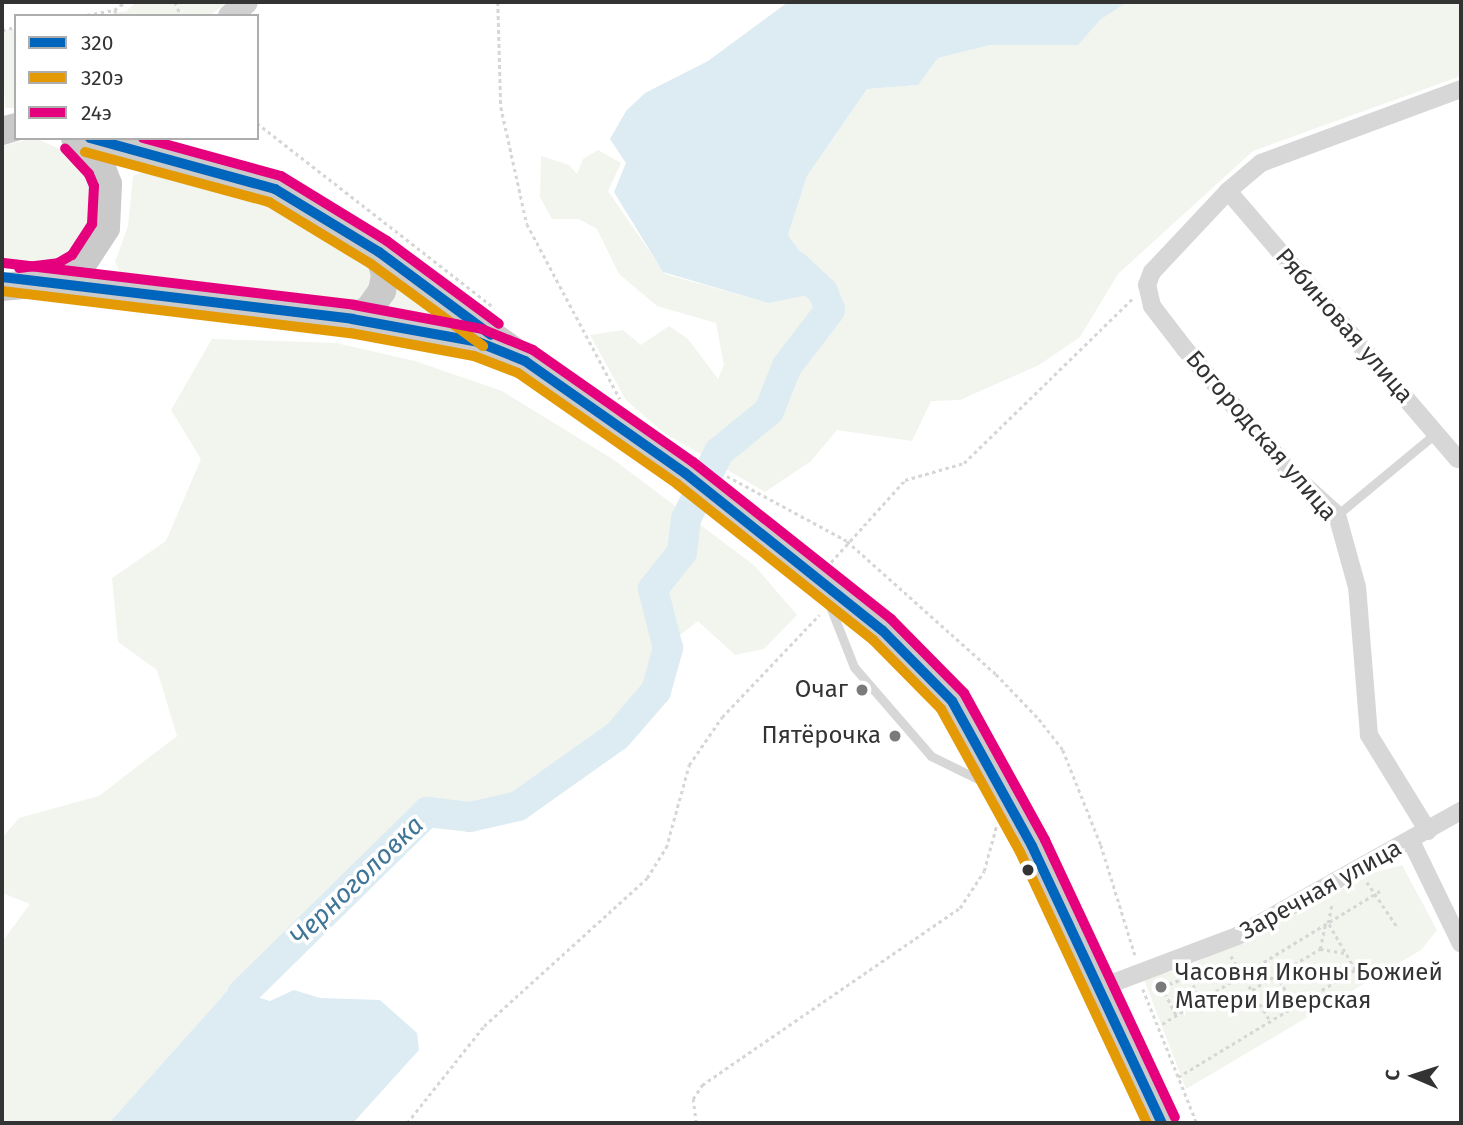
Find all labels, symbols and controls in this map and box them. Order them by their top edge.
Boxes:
legend [14,14,259,140]
text: 320 [81,30,113,56]
text: 320э [81,65,124,91]
text: 24э [81,100,112,126]
street label: Рябиновая улица [1269,243,1419,409]
street label: Богородская улица [1179,345,1343,527]
place label: Очаг [795,676,848,704]
marker: Очаг [854,682,870,698]
place label: Пятёрочка [762,722,881,750]
marker: Пятёрочка [887,728,903,744]
water label: Черноголовка [284,810,430,952]
street label: Заречная улица [1235,834,1407,946]
unlabelled marker [1021,863,1035,877]
place label: Часовня Иконы Божией Матери Иверская [1175,959,1443,1015]
marker: Часовня Иконы Божией Матери Иверская [1153,979,1169,995]
north arrow [1379,1041,1449,1111]
text: С [1381,1069,1404,1081]

